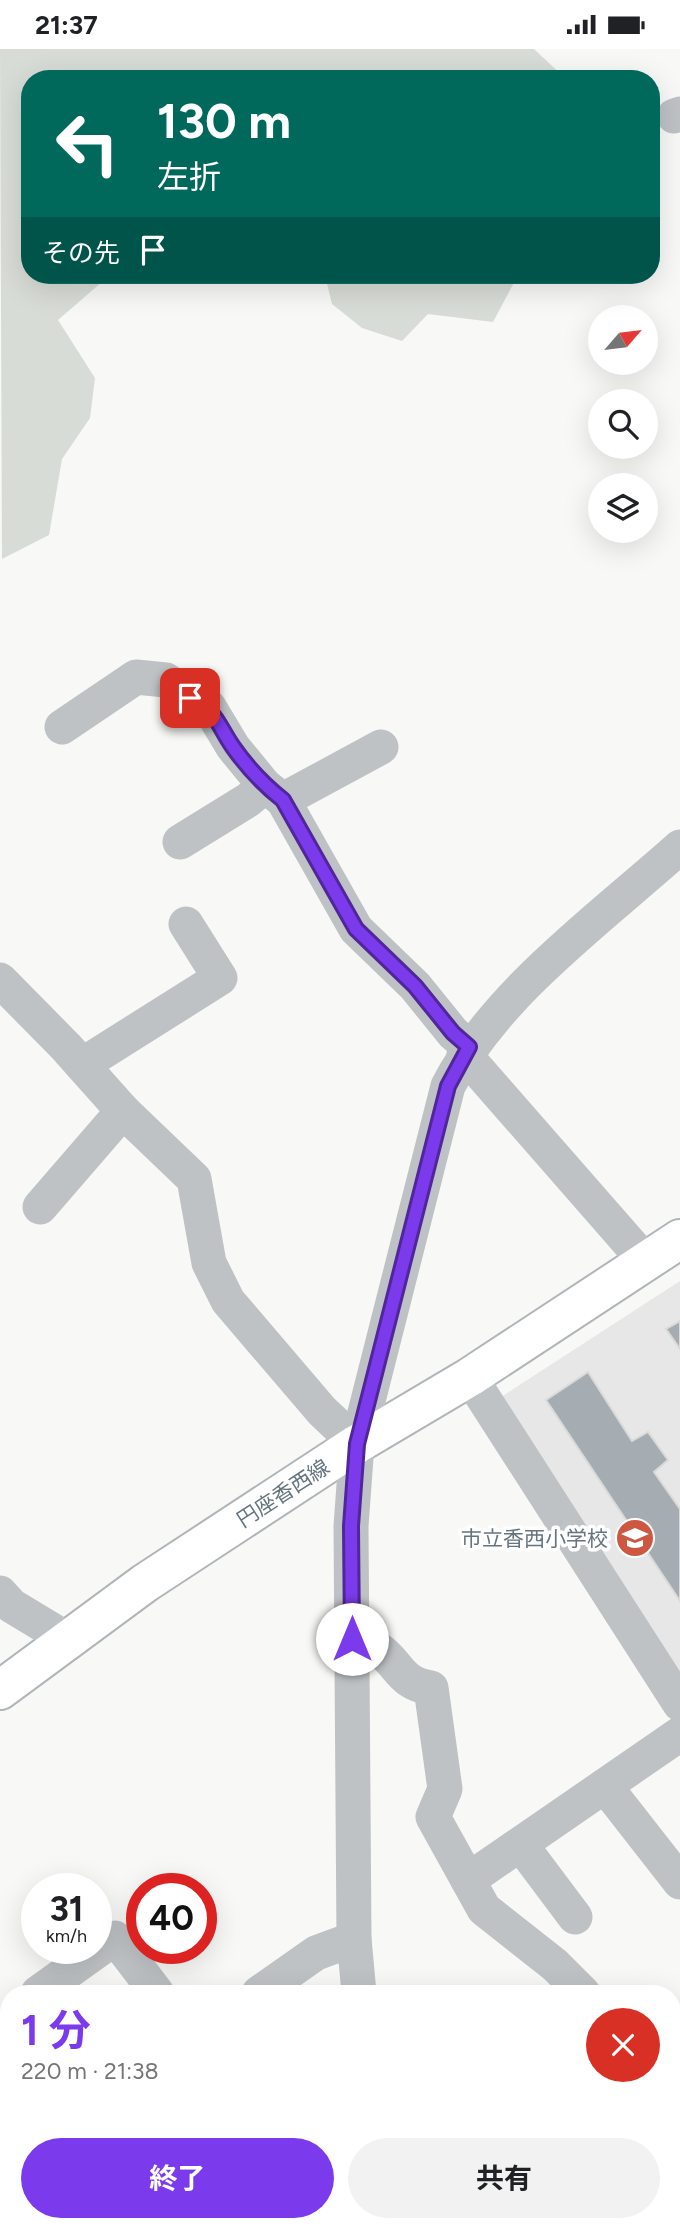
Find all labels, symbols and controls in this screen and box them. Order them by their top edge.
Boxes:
text: 21:37 [35,9,98,41]
text: 130 m [157,91,291,150]
icon: left [42,98,133,189]
text: 左折 [157,158,221,196]
icon: arrive [134,231,172,269]
text: その先 [42,237,120,269]
north arrow [588,305,658,375]
map controls [588,305,658,543]
button: search [588,389,658,459]
button: layers [588,473,658,543]
pin [160,668,220,728]
icon: arrive [171,679,209,717]
street label: 円座香西線 [232,1454,334,1532]
school or university icon: 市立香西小学校 [614,1517,656,1559]
place label: 市立香西小学校 [461,1526,608,1551]
position arrow [315,1602,389,1676]
speed limit sign: 40 [126,1873,217,1964]
text: 31 [49,1888,84,1930]
text: km/h [46,1925,87,1947]
text: 1 分 [21,2005,91,2056]
button: close [586,2008,660,2082]
text: 220 m · 21:38 [21,2057,159,2085]
button: 終了 [21,2138,334,2218]
button: 共有 [348,2138,660,2218]

